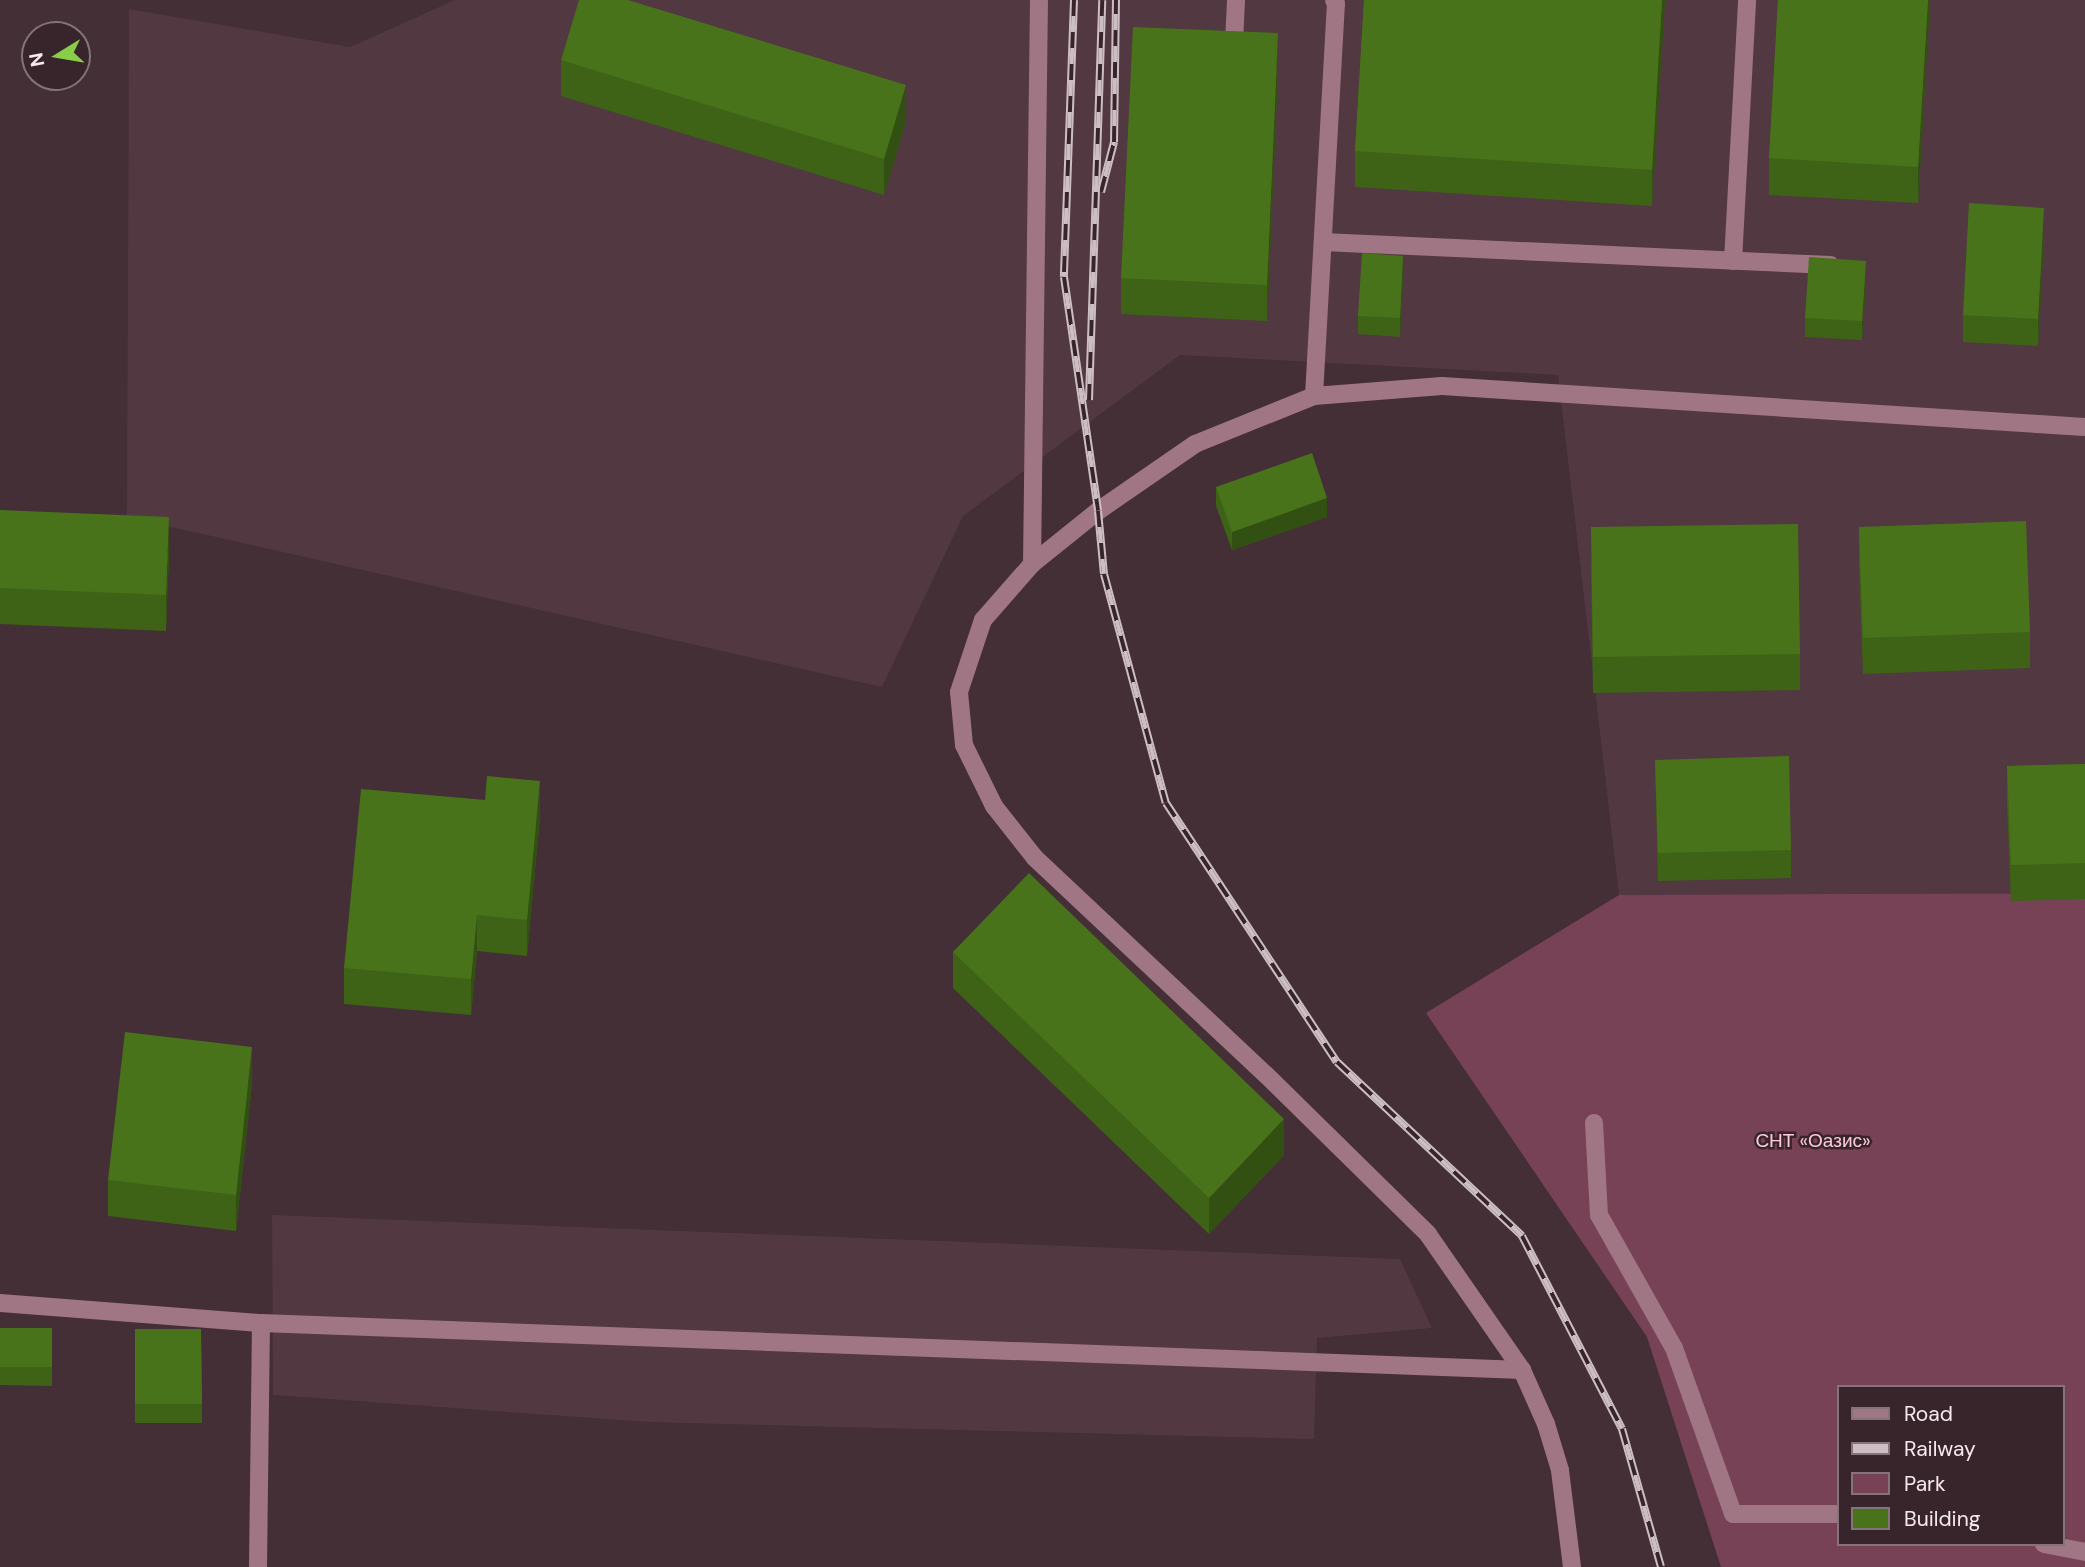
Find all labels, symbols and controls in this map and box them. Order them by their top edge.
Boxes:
north arrow [21,21,91,91]
text: N [23,51,50,69]
park label: СНТ «Оазис» [1755,1130,1871,1152]
legend [1836,1385,2064,1546]
text: Road [1904,1400,1953,1428]
text: Railway [1904,1435,1976,1463]
text: Park [1904,1470,1945,1498]
text: Building [1904,1505,1980,1533]

